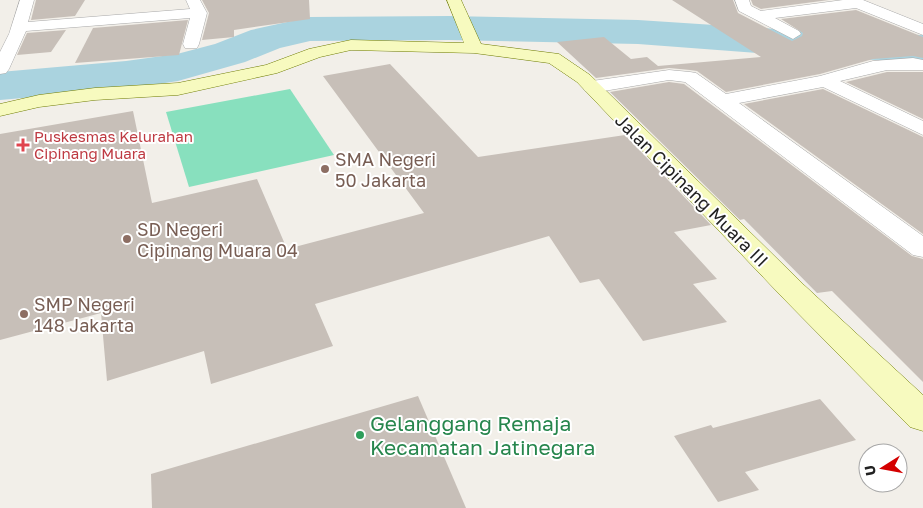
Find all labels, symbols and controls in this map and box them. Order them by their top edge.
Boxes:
street label: Jalan Cipinang Muara III [611,109,773,271]
place label: Puskesmas Kelurahan Cipinang Muara [34,127,193,162]
marker: Puskesmas Kelurahan Cipinang Muara [16,138,30,152]
place label: SMA Negeri 50 Jakarta [335,148,436,191]
marker: SMA Negeri 50 Jakarta [319,163,331,175]
place label: SD Negeri Cipinang Muara 04 [137,218,298,261]
marker: SD Negeri Cipinang Muara 04 [121,233,133,245]
place label: SMP Negeri 148 Jakarta [34,293,135,336]
marker: SMP Negeri 148 Jakarta [18,308,30,320]
place label: Gelanggang Remaja Kecamatan Jatinegara [370,410,595,460]
marker: Gelanggang Remaja Kecamatan Jatinegara [354,429,366,441]
north arrow [858,443,908,493]
text: U [860,464,879,477]

